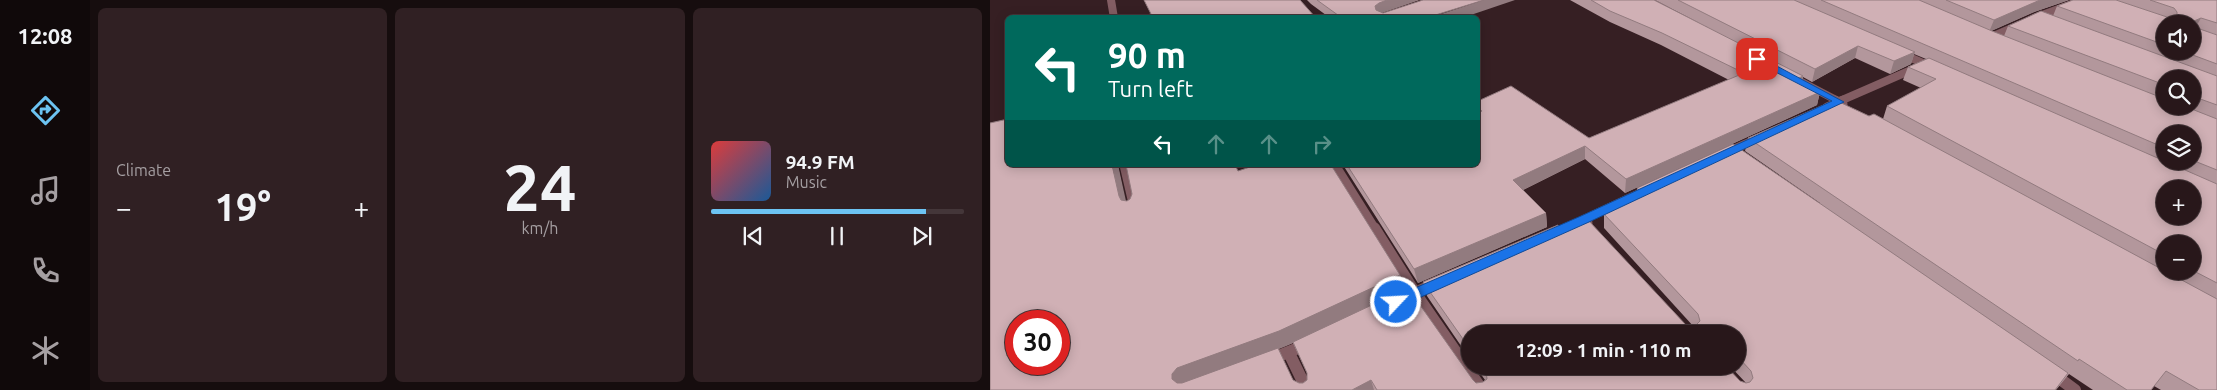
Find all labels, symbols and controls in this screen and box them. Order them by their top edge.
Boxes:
map controls [2156,15,2201,280]
button: sound [2156,15,2201,60]
text: 12:08 [17,23,73,48]
icon: left [1025,35,1090,100]
text: 90 m [1108,35,1186,75]
pin [1736,38,1778,80]
icon: arrive [1743,45,1771,73]
button: search [2156,70,2201,115]
text: Turn left [1108,76,1193,101]
icon: directions [28,93,63,128]
button: layers [2156,125,2201,170]
icon: left [1149,130,1177,158]
icon: ahead [1202,130,1230,158]
icon: ahead [1255,130,1283,158]
icon: right [1308,130,1336,158]
text: 24 [503,150,577,223]
text: 94.9 FM [786,151,855,173]
text: Climate [116,161,171,179]
icon: music [28,173,63,208]
text: Music [786,173,827,191]
button: + [2156,180,2201,225]
text: 19° [215,186,271,228]
text: − [116,192,132,223]
text: + [354,192,369,223]
text: km/h [522,219,558,237]
icon: previous [739,222,767,250]
icon: pause [823,222,851,250]
icon: next [908,222,936,250]
button: − [2156,235,2201,280]
icon: phone [28,253,63,288]
position arrow [1369,275,1421,327]
speed limit sign: 30 [1005,310,1070,375]
icon: climate [28,333,63,368]
text: 12:09 · 1 min · 110 m [1516,339,1691,361]

